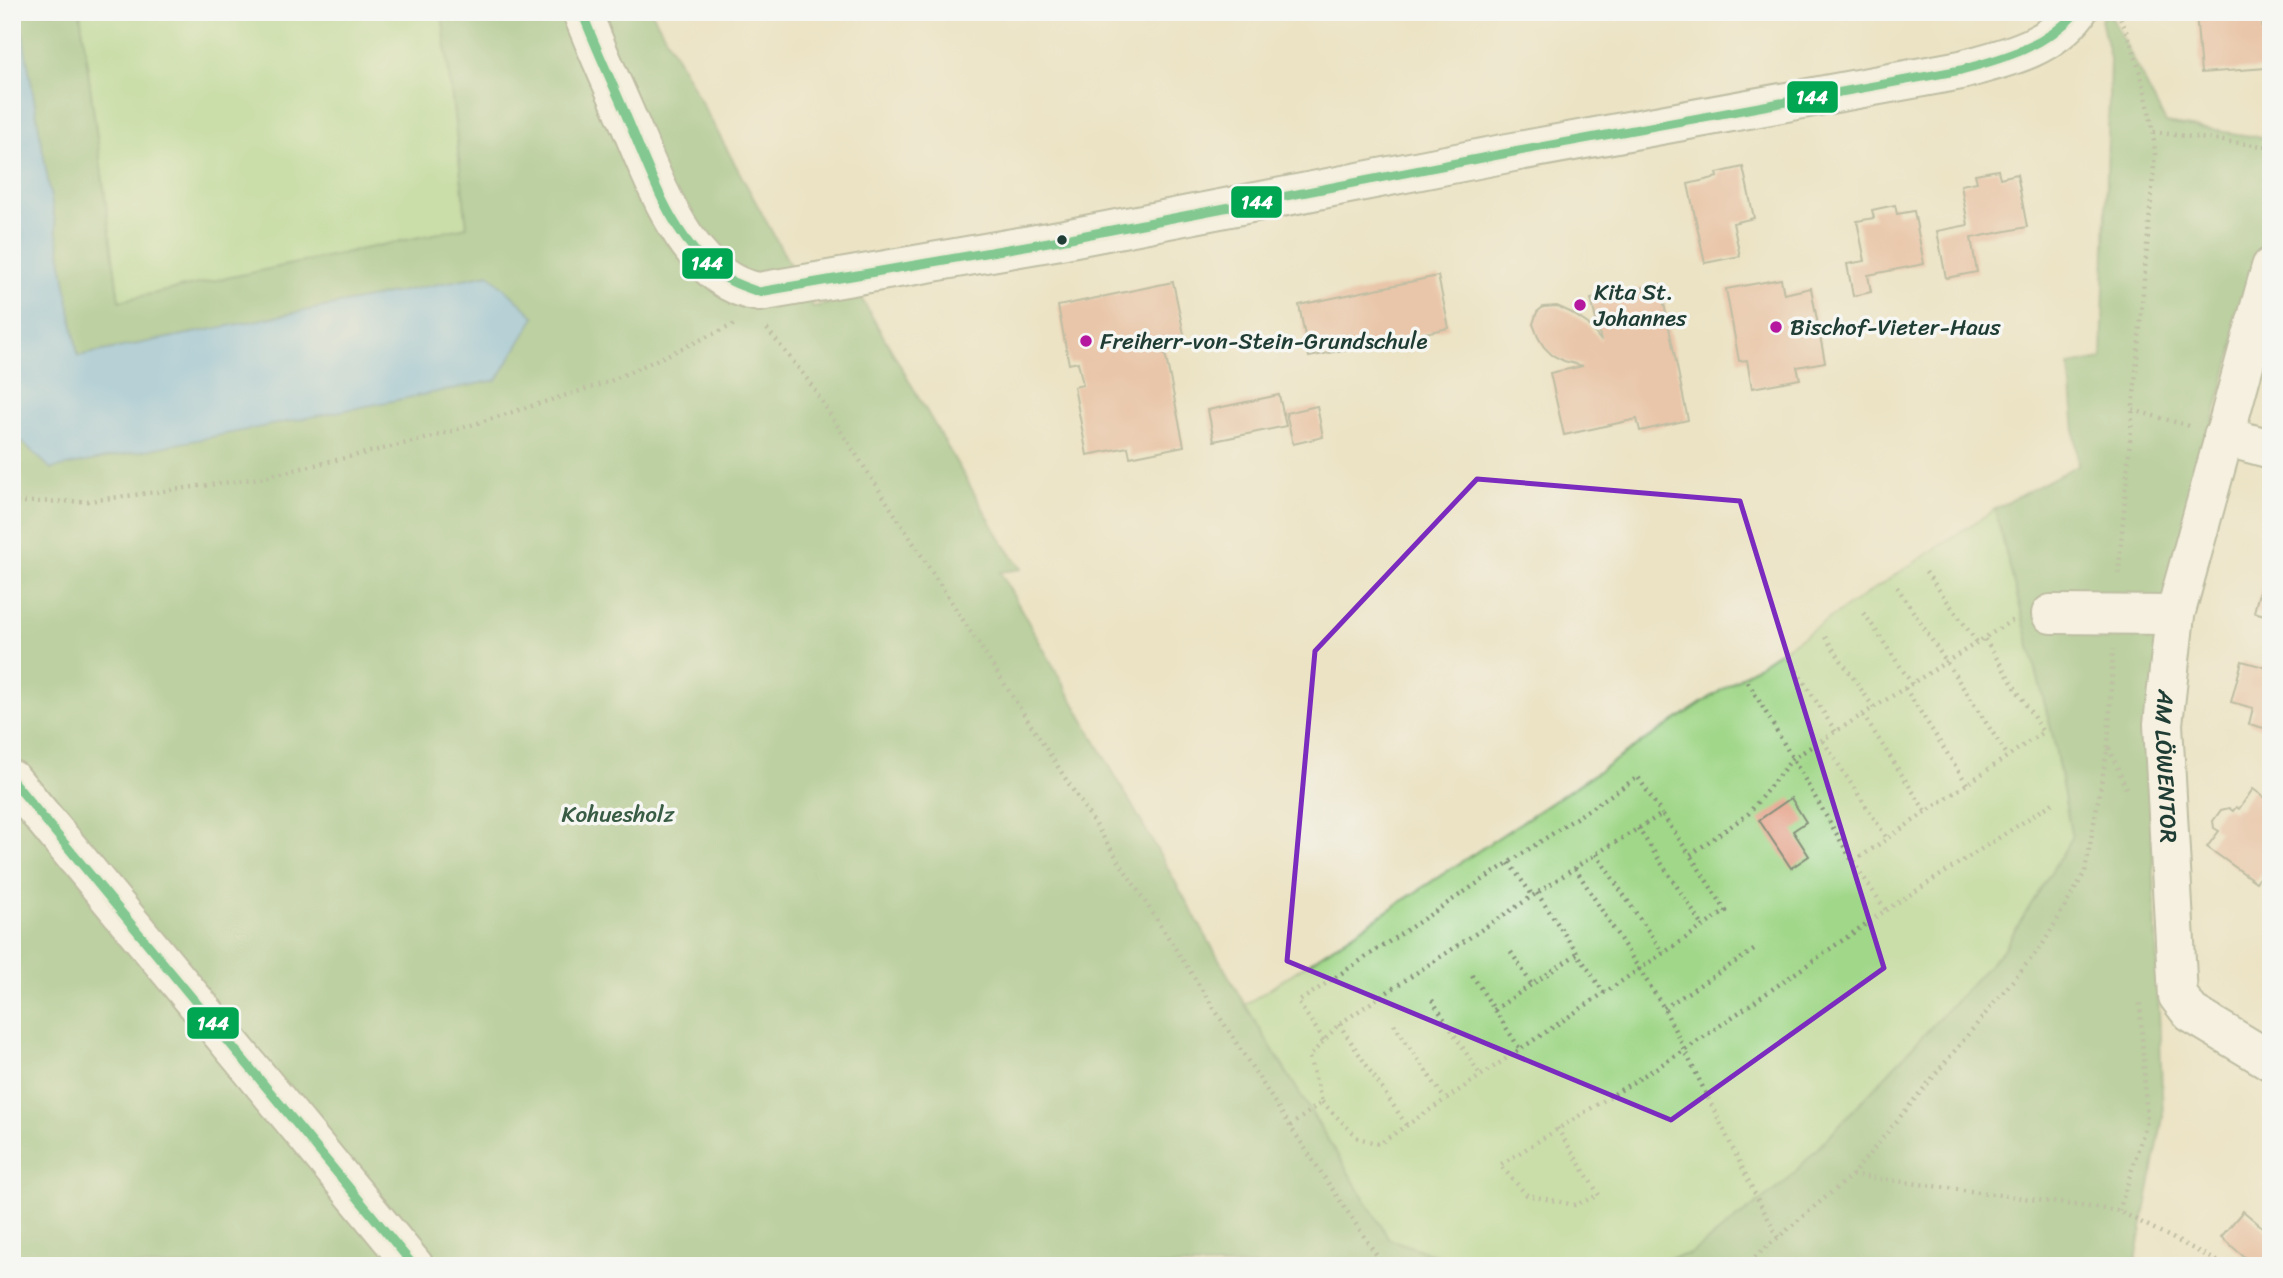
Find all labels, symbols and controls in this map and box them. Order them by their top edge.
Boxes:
line badge: 144 [1786,80,1839,114]
text: 144 [1796,81,1828,114]
line badge: 144 [1230,185,1283,219]
text: 144 [1241,186,1273,219]
unlabelled marker [1055,233,1069,247]
line badge: 144 [681,247,734,280]
text: 144 [691,247,723,280]
place label: Kita St. Johannes [1593,272,1687,339]
marker: Kita St. Johannes [1572,297,1588,313]
place label: Bischof-Vieter-Haus [1790,307,2001,348]
marker: Bischof-Vieter-Haus [1768,319,1784,335]
place label: Freiherr-von-Stein-Grundschule [1100,321,1428,362]
marker: Freiherr-von-Stein-Grundschule [1078,333,1094,349]
street label: AM LÖWENTOR [2142,687,2190,844]
park label: Kohuesholz [562,794,676,835]
line badge: 144 [186,1006,240,1040]
text: 144 [197,1007,229,1040]

